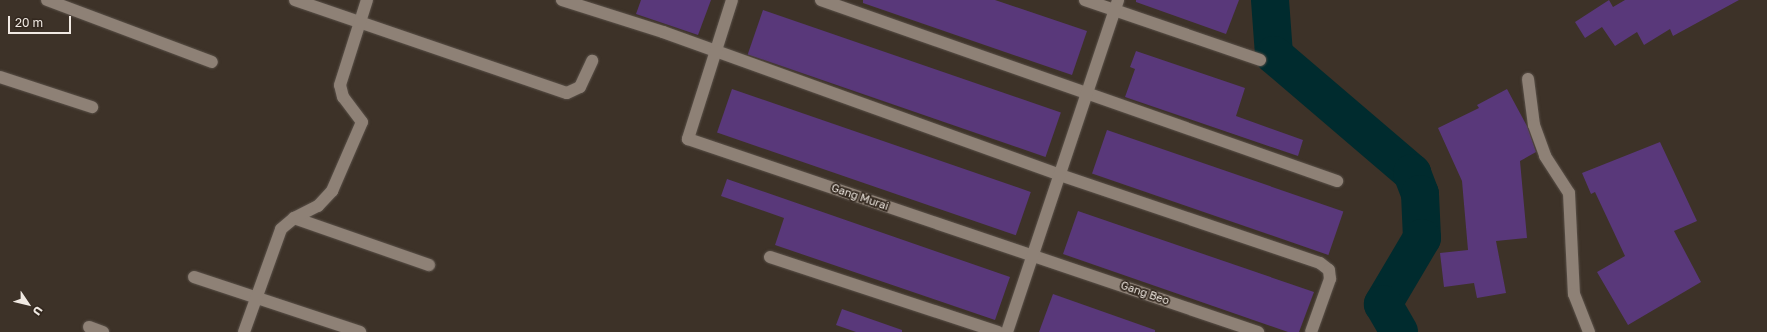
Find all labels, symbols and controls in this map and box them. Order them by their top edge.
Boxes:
scale bar [10,8,73,34]
text: 20 m [15,15,43,30]
street label: Gang Murai [830,181,890,213]
street label: Gang Beo [1119,279,1171,307]
north arrow [8,284,48,324]
text: U [31,304,46,318]

